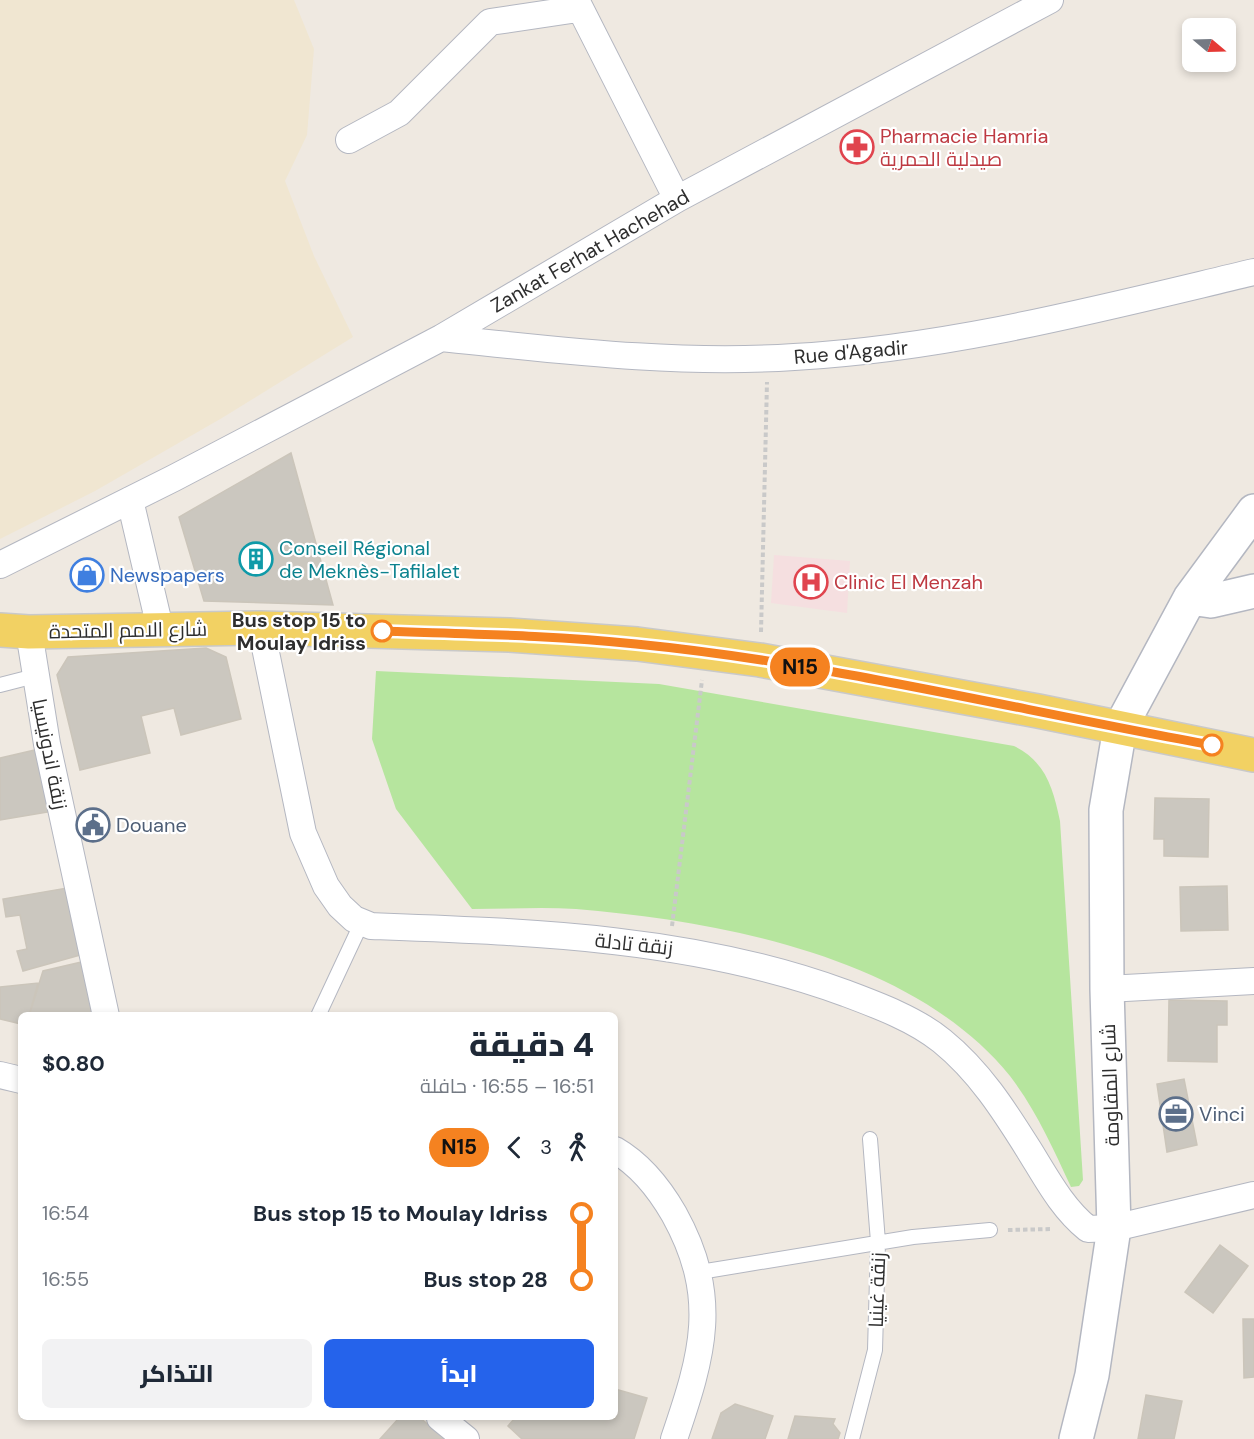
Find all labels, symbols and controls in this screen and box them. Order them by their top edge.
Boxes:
north arrow [1182,18,1236,72]
map controls [1182,18,1236,72]
place label: Pharmacie Hamria صيدلية الحمرية [880,123,1048,172]
pharmacy icon: Pharmacie Hamria صيدلية الحمرية [839,129,875,165]
street label: Zankat Ferhat Hachehad [486,183,694,319]
street label: Rue d'Agadir [793,334,909,370]
place label: Conseil Régional de Meknès-Tafilalet [279,535,460,584]
building icon: Conseil Régional de Meknès-Tafilalet [238,541,274,577]
shop icon: Newspapers [69,557,105,593]
place label: Newspapers [110,562,225,588]
hospital icon: Clinic El Menzah [793,564,829,600]
place label: Clinic El Menzah [834,569,983,595]
place label: Bus stop 15 to Moulay Idriss [232,607,366,656]
street label: شارع الامم المتحدة [49,616,207,645]
marker: Bus stop 15 to Moulay Idriss [371,620,393,642]
line badge: N15 [766,648,834,686]
text: N15 [782,653,818,681]
street label: زنقة اندونيسيا [26,696,74,812]
unlabelled marker [1201,734,1223,756]
public building icon: Douane [75,807,111,843]
place label: Douane [116,812,187,838]
street label: زنقة تادلة [594,927,674,961]
text: 4 دقيقة [469,1023,594,1066]
street label: شارع المقاومة [1095,1023,1126,1147]
text: $0.80 [42,1049,105,1078]
text: 16:51 – 16:55 · حافلة [420,1073,594,1099]
office icon: Vinci [1158,1096,1194,1132]
place label: Vinci [1199,1101,1245,1127]
icon: back [498,1131,531,1164]
icon: walk [561,1131,594,1164]
text: N15 [441,1133,477,1161]
text: 3 [540,1134,552,1160]
text: Bus stop 15 to Moulay Idriss [253,1199,548,1228]
text: 16:54 [42,1200,89,1226]
street label: زنقة غينيا [863,1252,891,1328]
text: Bus stop 28 [423,1265,548,1294]
text: 16:55 [42,1266,89,1292]
button: التذاكر [42,1339,312,1408]
button: ابدأ [324,1339,594,1408]

